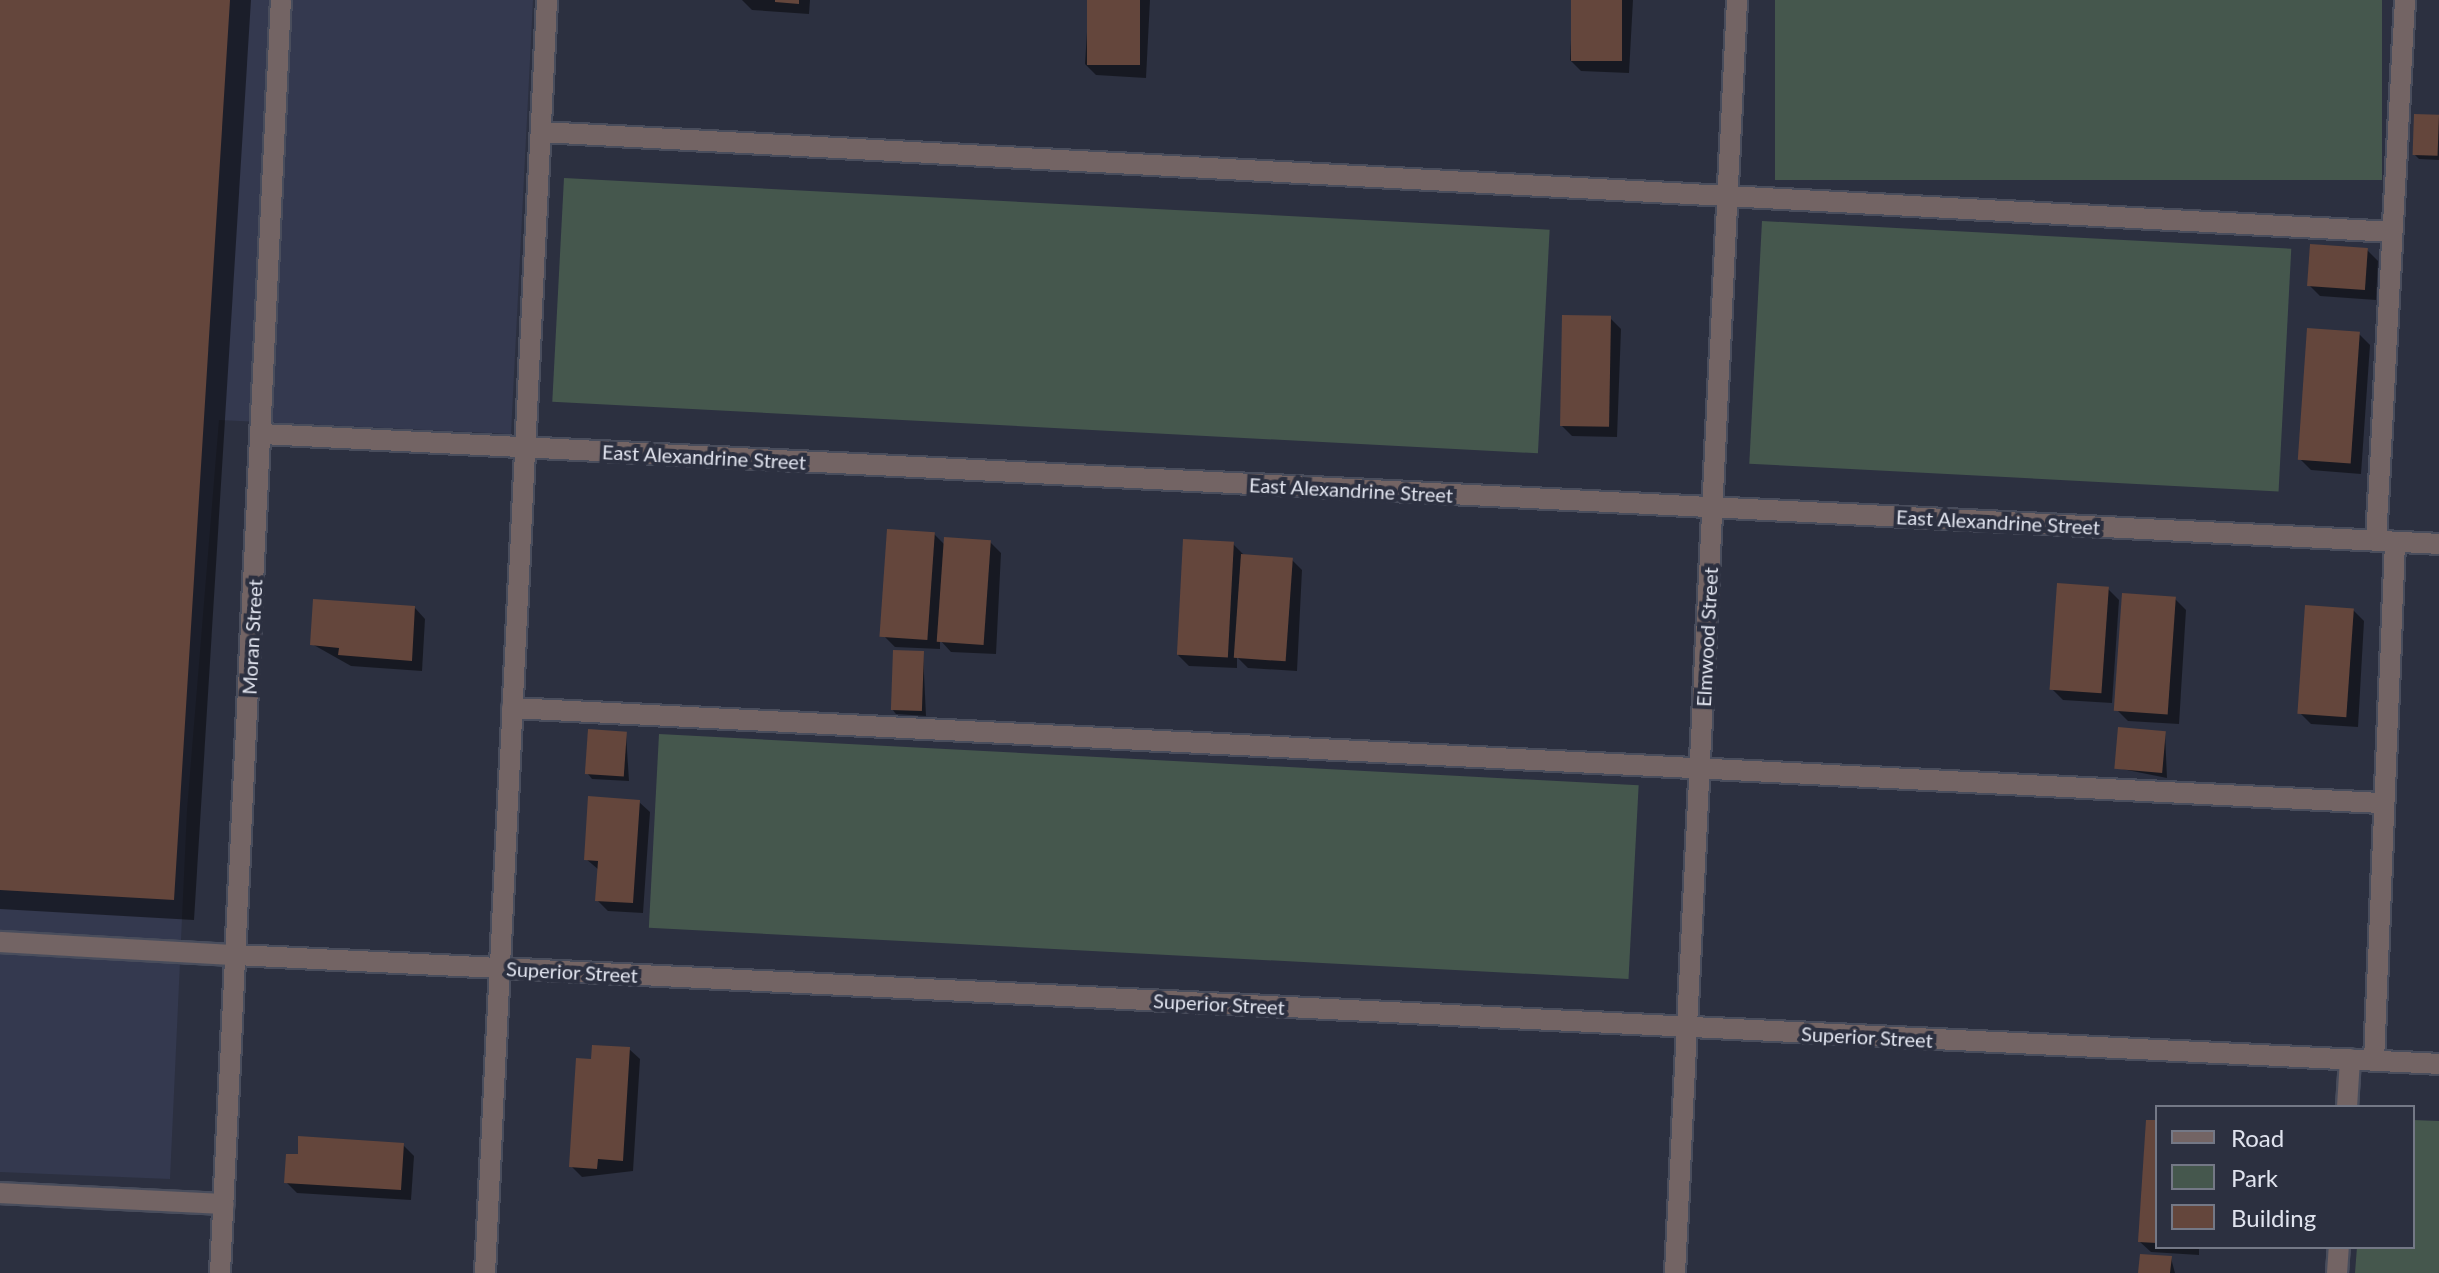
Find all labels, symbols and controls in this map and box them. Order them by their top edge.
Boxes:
street label: East Alexandrine Street [601,440,807,474]
street label: East Alexandrine Street [1248,473,1454,507]
street label: East Alexandrine Street [1895,505,2101,539]
street label: Elmwood Street [1691,567,1723,707]
street label: Moran Street [237,579,267,695]
street label: Superior Street [505,957,639,987]
street label: Superior Street [1152,989,1286,1019]
street label: Superior Street [1800,1022,1934,1052]
legend [2155,1105,2415,1249]
text: Road [2231,1123,2284,1152]
text: Park [2231,1163,2278,1192]
text: Building [2231,1203,2316,1232]

